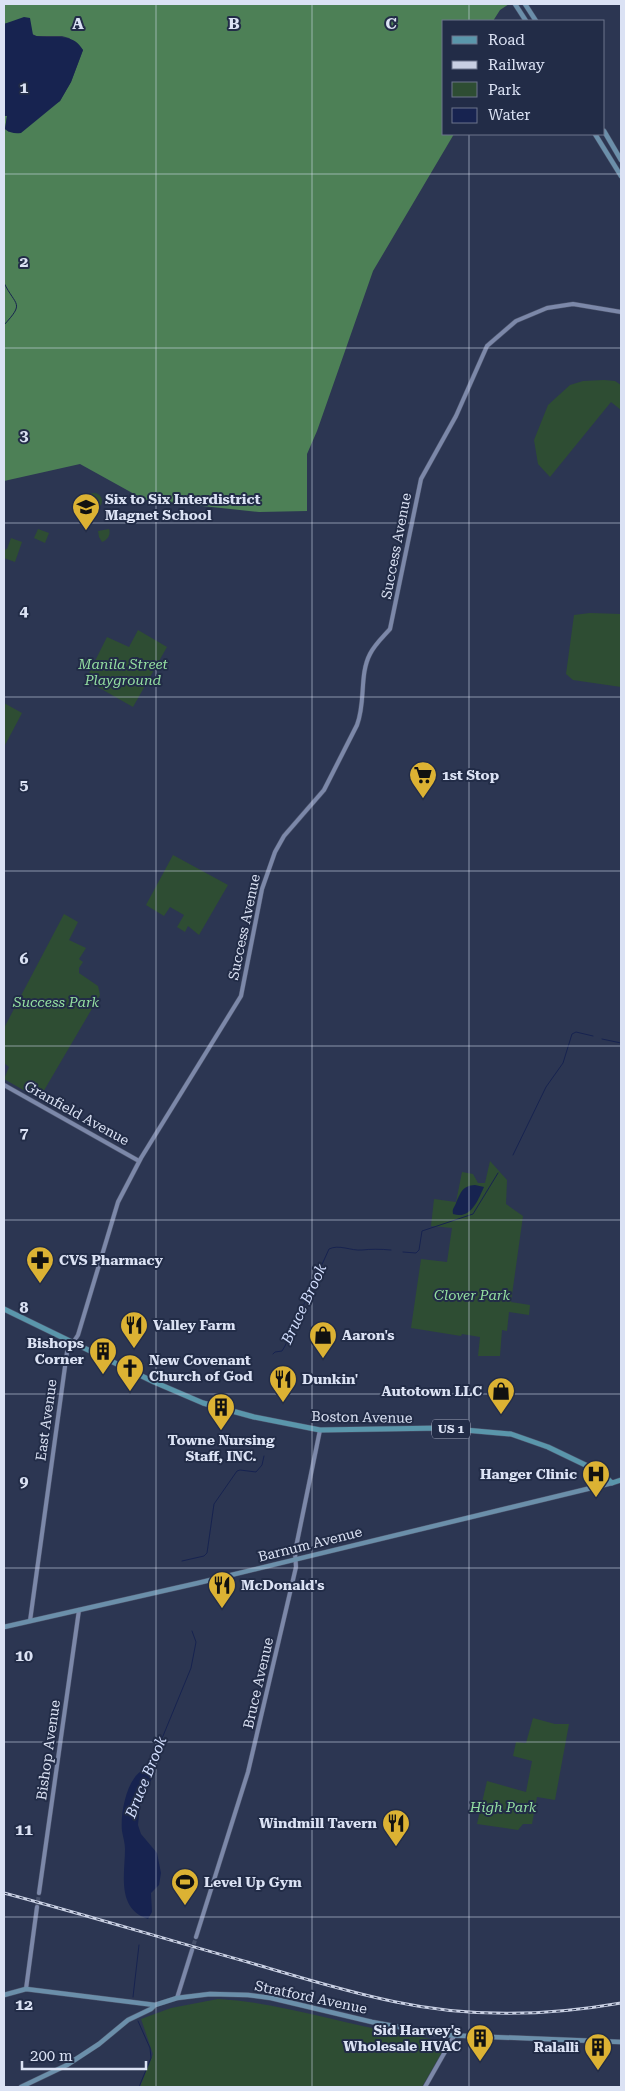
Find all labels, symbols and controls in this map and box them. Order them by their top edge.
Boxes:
text: A [72,14,84,33]
text: B [228,14,240,33]
text: C [385,14,397,33]
legend [442,20,605,135]
text: Road [488,31,525,49]
text: Railway [488,56,545,74]
text: 1 [20,78,29,97]
text: Park [488,81,522,99]
text: Water [488,106,530,124]
text: 2 [20,252,29,271]
text: 3 [20,426,29,445]
place label: Six to Six Interdistrict Magnet School [105,491,261,523]
street label: Success Avenue [378,491,414,600]
school or university icon: Six to Six Interdistrict Magnet School [71,492,101,531]
text: 4 [20,601,29,620]
park label: Manila Street Playground [77,656,169,688]
supermarket icon: 1st Stop [408,760,438,799]
place label: 1st Stop [442,767,499,783]
text: 5 [20,775,29,794]
street label: Success Avenue [225,872,263,981]
text: 6 [20,949,29,968]
park label: Success Park [12,994,99,1010]
street label: Granfield Avenue [22,1078,132,1149]
text: 7 [20,1123,29,1142]
pharmacy icon: CVS Pharmacy [25,1245,55,1284]
place label: CVS Pharmacy [59,1252,164,1268]
water label: Bruce Brook [277,1260,331,1348]
park label: Clover Park [434,1287,510,1303]
text: 8 [20,1298,29,1317]
restaurant icon: Valley Farm [119,1310,149,1349]
place label: Valley Farm [153,1317,236,1333]
shop icon: Aaron's [308,1320,338,1359]
place label: Aaron's [342,1327,395,1343]
place label: Bishops Corner [27,1335,85,1367]
building icon: Bishops Corner [88,1336,118,1375]
place label: New Covenant Church of God [149,1352,253,1384]
church icon: New Covenant Church of God [115,1353,145,1392]
restaurant icon: Dunkin' [268,1364,298,1403]
place label: Dunkin' [302,1371,358,1387]
shop icon: Autotown LLC [486,1376,516,1415]
street label: East Avenue [32,1378,60,1462]
place label: Autotown LLC [382,1383,482,1399]
building icon: Towne Nursing Staff, INC. [206,1392,236,1431]
street label: Boston Avenue [311,1408,413,1426]
road number: US 1 [432,1420,470,1438]
place label: Towne Nursing Staff, INC. [167,1432,275,1464]
hospital icon: Hanger Clinic [581,1459,611,1498]
place label: Hanger Clinic [480,1466,577,1482]
text: 9 [20,1472,29,1491]
street label: Barnum Avenue [256,1523,364,1565]
restaurant icon: McDonald's [207,1570,237,1609]
place label: McDonald's [241,1577,324,1593]
street label: Bruce Avenue [240,1636,276,1730]
text: 10 [15,1646,33,1665]
street label: Bishop Avenue [33,1699,63,1801]
water label: Bruce Brook [121,1733,171,1821]
park label: High Park [469,1799,537,1815]
restaurant icon: Windmill Tavern [381,1808,411,1847]
place label: Windmill Tavern [259,1815,378,1831]
text: 11 [15,1820,33,1839]
sports icon: Level Up Gym [170,1867,200,1906]
place label: Level Up Gym [204,1874,302,1890]
street label: Stratford Avenue [253,1977,369,2017]
text: 12 [15,1995,33,2014]
place label: Sid Harvey's Wholesale HVAC [343,2022,461,2054]
building icon: Sid Harvey's Wholesale HVAC [465,2023,495,2062]
building icon: Ralalli [583,2032,613,2071]
scale bar [22,2038,146,2070]
place label: Ralalli [534,2039,579,2055]
text: 200 m [30,2047,73,2065]

